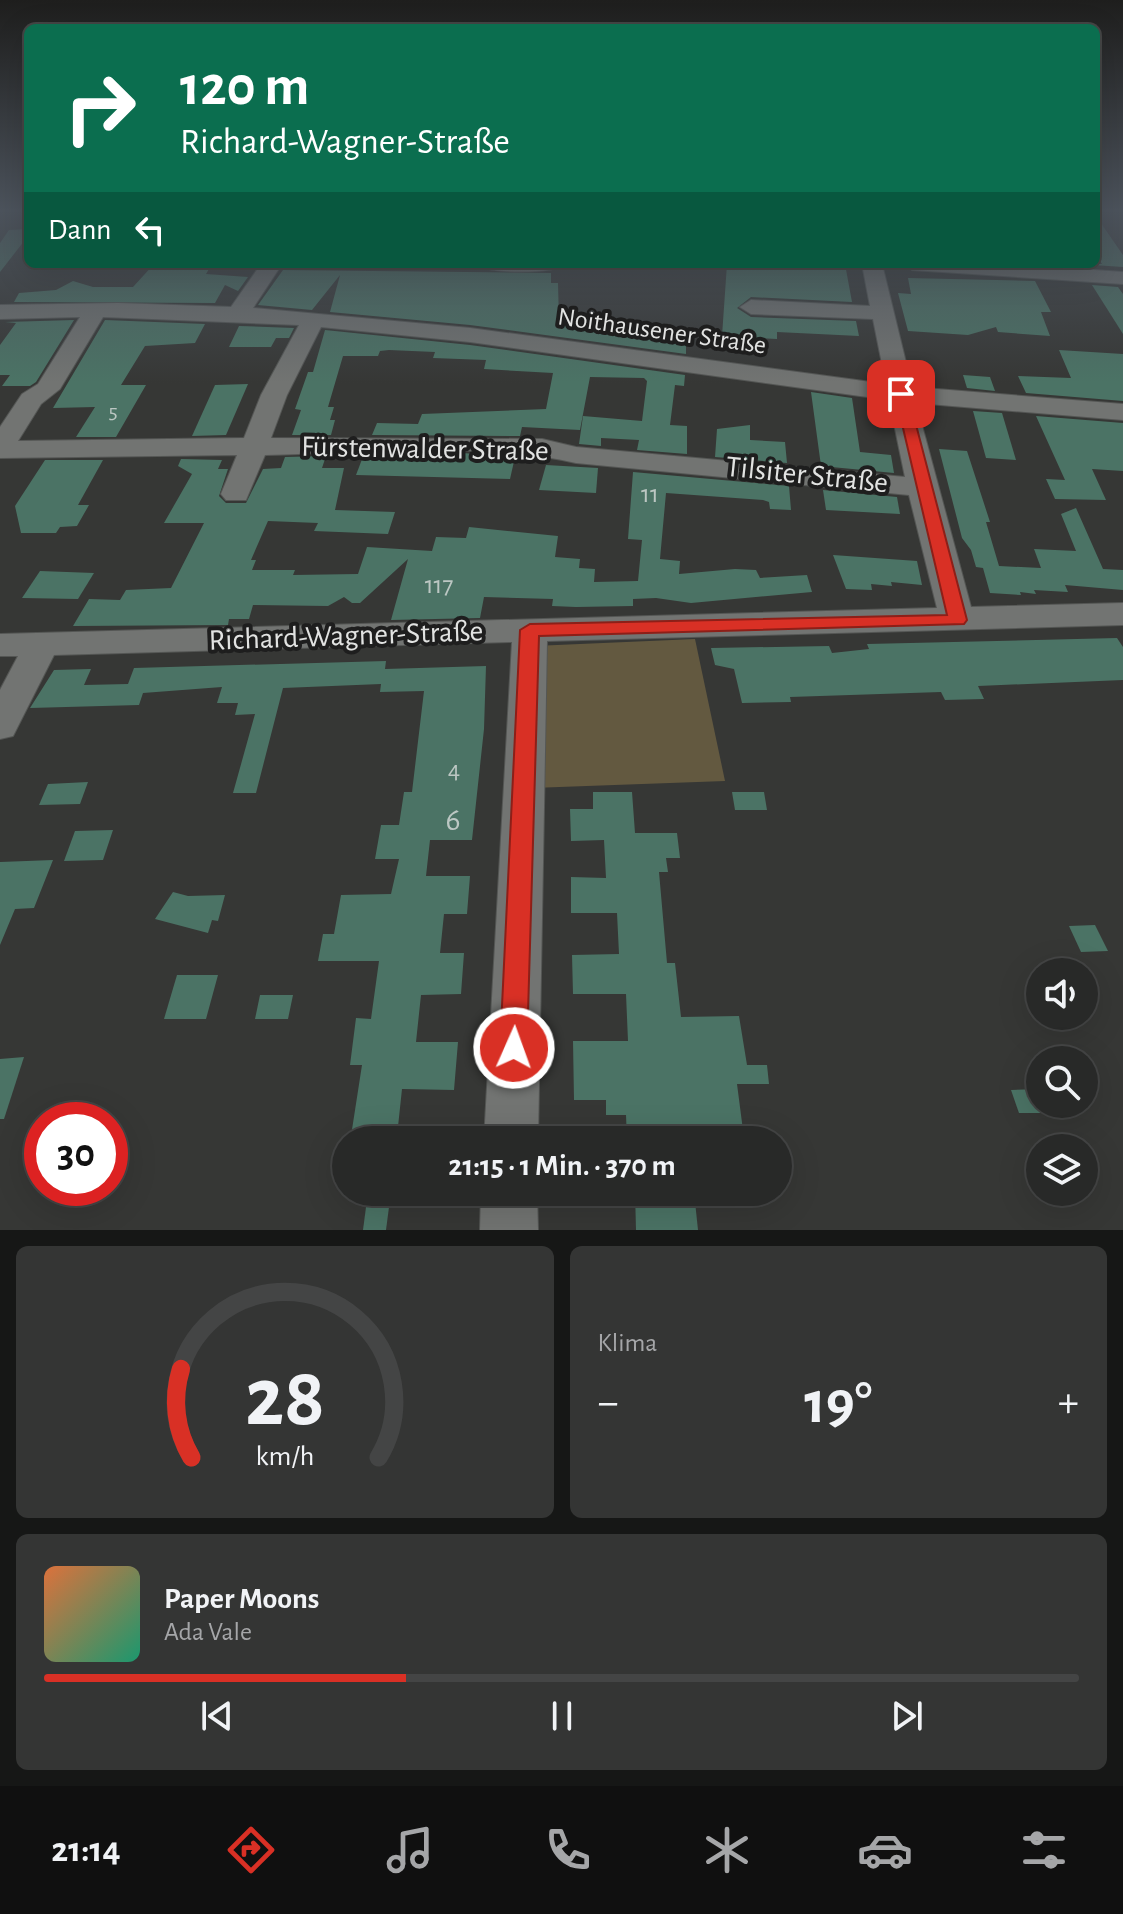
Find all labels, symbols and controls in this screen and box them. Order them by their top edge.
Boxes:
icon: right [48,56,152,160]
text: 120 m [180,59,309,115]
text: Richard-Wagner-Straße [180,124,510,160]
icon: left [128,208,172,252]
text: Dann [48,215,112,245]
street label: Noithausener Straße [556,304,768,358]
pin [867,360,935,428]
icon: arrive [879,372,923,416]
house number: 5 [108,400,118,422]
street label: Fürstenwalder Straße [301,432,549,466]
street label: Tilsiter Straße [724,452,890,498]
house number: 11 [641,481,659,507]
house number: 117 [425,572,454,598]
street label: Richard-Wagner-Straße [208,616,484,656]
house number: 4 [448,757,460,783]
house number: 6 [445,804,461,836]
map controls [1026,958,1098,1206]
button: sound [1026,958,1098,1030]
position arrow [472,1006,556,1090]
button: search [1026,1046,1098,1118]
speed limit sign: 30 [24,1102,128,1206]
button: layers [1026,1134,1098,1206]
text: 21:15 · 1 Min. · 370 m [448,1151,676,1181]
text: Klima [598,1330,657,1356]
text: 28 [245,1357,325,1441]
text: 19° [804,1374,872,1434]
text: − [598,1381,619,1425]
text: + [1058,1381,1079,1425]
text: km/h [255,1442,314,1471]
text: Paper Moons [164,1584,319,1614]
text: Ada Vale [164,1619,252,1645]
icon: previous [195,1694,239,1738]
icon: pause [540,1694,584,1738]
icon: next [885,1694,929,1738]
icon: directions [223,1822,279,1878]
icon: music [382,1822,438,1878]
icon: phone [540,1822,596,1878]
icon: climate [699,1822,755,1878]
icon: car [857,1822,913,1878]
icon: filters [1016,1822,1072,1878]
text: 21:14 [51,1832,121,1868]

